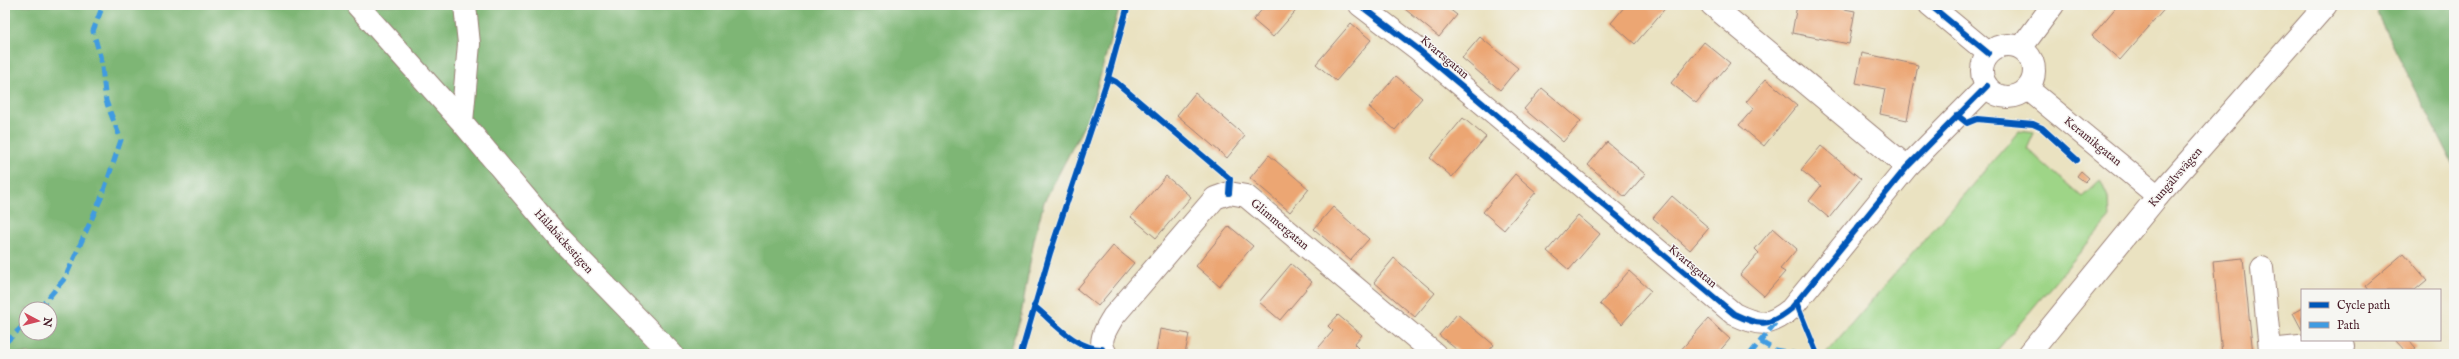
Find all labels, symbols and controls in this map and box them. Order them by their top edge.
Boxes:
street label: Kvartsgatan [1417,33,1473,82]
street label: Keramikgatan [2061,114,2125,170]
street label: Kungälvsvägen [2145,144,2206,210]
street label: Glimmergatan [1247,196,1312,254]
street label: Hålabäcksstigen [531,206,597,277]
street label: Kvartsgatan [1665,242,1721,291]
legend [2301,289,2441,341]
text: Cycle path [2337,298,2391,314]
north arrow [18,301,58,341]
text: N [39,316,55,328]
text: Path [2337,318,2360,333]

